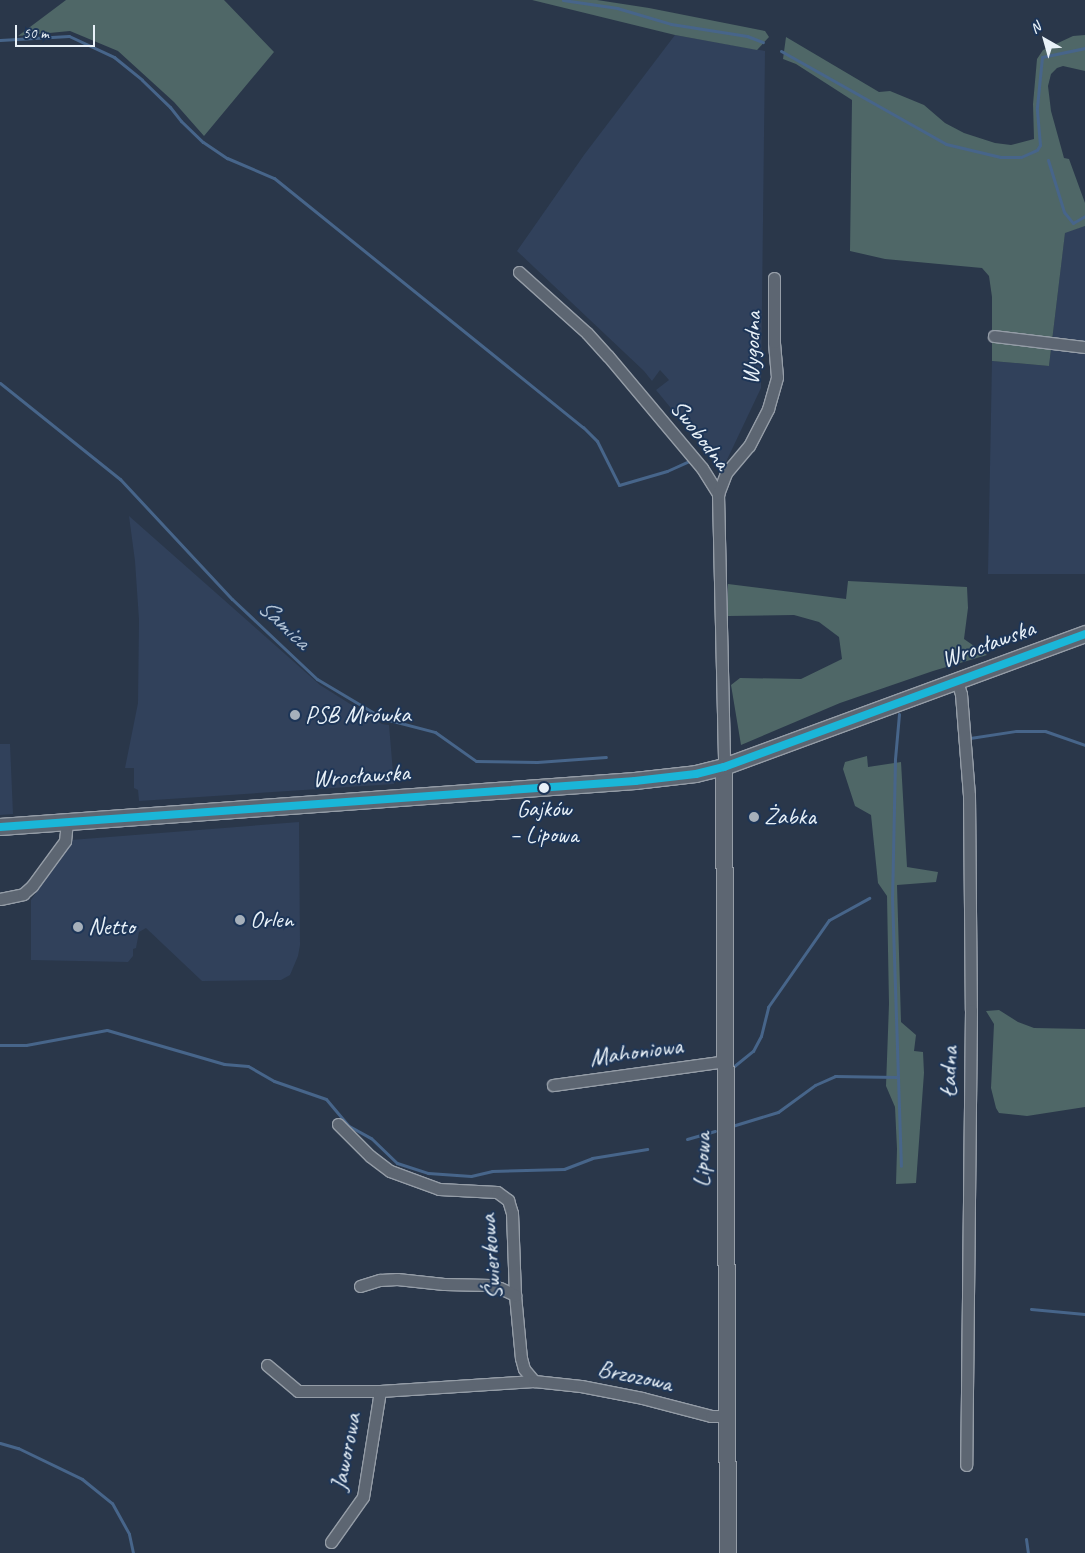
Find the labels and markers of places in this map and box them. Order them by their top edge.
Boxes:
place label: PSB Mrówka [305,701,411,729]
marker: PSB Mrówka [289,709,301,721]
marker: Gajków – Lipowa [539,783,549,793]
place label: Gajków – Lipowa [510,795,578,849]
place label: Żabka [764,803,816,831]
marker: Żabka [748,811,760,823]
place label: Orlen [250,906,293,934]
place label: Netto [88,913,135,941]
marker: Orlen [234,914,246,926]
marker: Netto [72,921,84,933]

